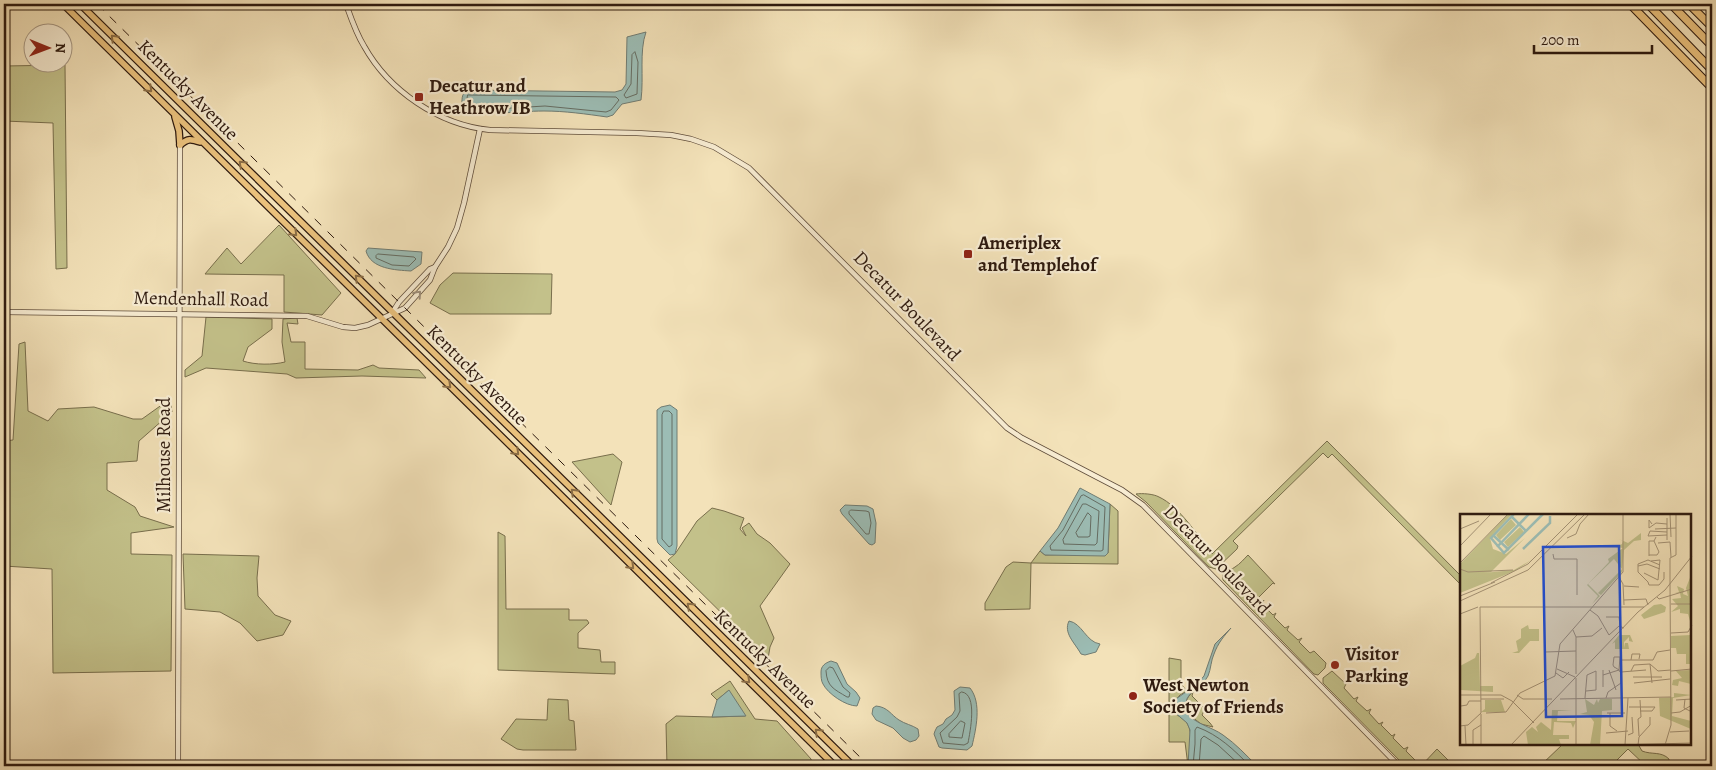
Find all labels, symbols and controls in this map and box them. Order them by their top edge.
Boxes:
north arrow [22,22,72,72]
scale bar [1534,22,1651,54]
text: 200 m [1541,30,1580,50]
one-way arrow [111,34,120,43]
street label: Kentucky Avenue [132,34,244,146]
text: N [51,43,70,53]
place label: Decatur and Heathrow IB [429,73,531,121]
one-way arrow [143,84,152,93]
marker: Decatur and Heathrow IB [413,91,425,103]
one-way arrow [239,161,248,170]
one-way arrow [288,227,297,236]
place label: Ameriplex and Templehof [977,230,1099,278]
street label: Decatur Boulevard [847,245,967,368]
marker: Ameriplex and Templehof [962,248,974,260]
one-way arrow [354,275,363,284]
street label: Mendenhall Road [133,285,270,313]
one-way arrow [412,290,421,299]
street label: Kentucky Avenue [421,319,533,431]
one-way arrow [442,379,451,388]
street label: Milhouse Road [151,397,177,513]
one-way arrow [510,446,519,455]
one-way arrow [571,489,580,498]
street label: Decatur Boulevard [1157,499,1277,622]
inset map [1460,514,1691,745]
one-way arrow [626,561,635,570]
one-way arrow [687,603,696,612]
street label: Kentucky Avenue [708,603,822,715]
place label: Visitor Parking [1344,641,1408,689]
marker: Visitor Parking [1329,659,1341,671]
place label: West Newton Society of Friends [1142,672,1284,720]
one-way arrow [742,674,751,683]
marker: West Newton Society of Friends [1127,690,1139,702]
one-way arrow [815,729,824,738]

